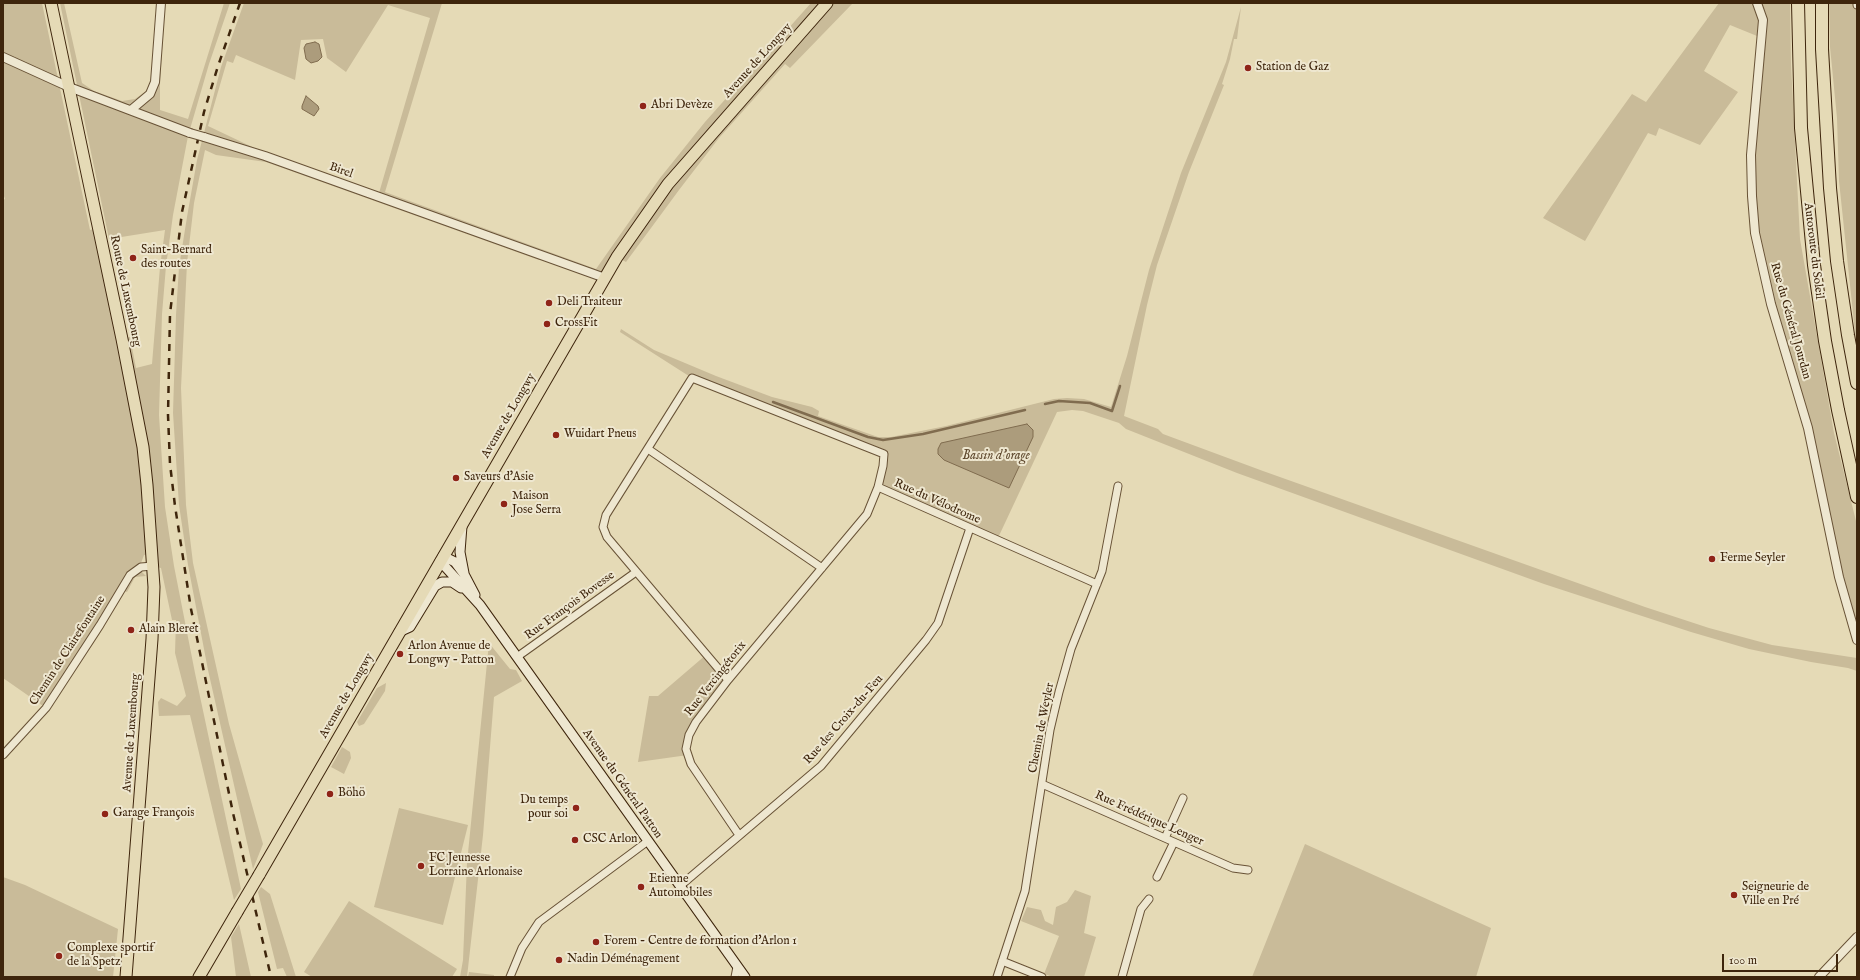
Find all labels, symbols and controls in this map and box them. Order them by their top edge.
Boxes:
street label: Avenue de Longwy [721,21,795,101]
place label: Station de Gaz [1256,61,1329,75]
marker: Station de Gaz [1243,63,1253,73]
place label: Abri Devèze [651,99,713,113]
marker: Abri Devèze [638,101,648,111]
street label: Birel [327,160,355,182]
street label: Autoroute du Soleil [1800,202,1826,300]
street label: Route de Luxembourg [106,234,144,348]
place label: Saint-Bernard des routes [141,244,212,272]
marker: Saint-Bernard des routes [128,253,138,263]
street label: Rue du Général Jourdan [1766,261,1814,381]
place label: Deli Traiteur [557,296,622,310]
marker: Deli Traiteur [544,298,554,308]
place label: CrossFit [555,317,598,331]
marker: CrossFit [542,319,552,329]
street label: Avenue de Longwy [479,371,539,461]
place label: Wuidart Pneus [564,428,637,442]
marker: Wuidart Pneus [551,430,561,440]
water label: Bassin d'orage [962,448,1030,464]
place label: Saveurs d'Asie [464,471,534,485]
marker: Saveurs d'Asie [451,473,461,483]
street label: Rue du Vélodrome [892,476,982,528]
place label: Maison Jose Serra [512,490,561,518]
marker: Maison Jose Serra [499,499,509,509]
place label: Ferme Seyler [1720,552,1785,566]
marker: Ferme Seyler [1707,554,1717,564]
street label: Rue François Bovesse [522,569,618,643]
street label: Chemin de Clairefontaine [27,593,109,709]
place label: Alain Bleret [139,623,199,637]
marker: Alain Bleret [126,625,136,635]
street label: Rue Vercingétorix [682,639,750,719]
place label: Arlon Avenue de Longwy - Patton [408,640,494,668]
marker: Arlon Avenue de Longwy - Patton [395,649,405,659]
street label: Avenue de Longwy [317,651,377,741]
street label: Rue des Croix-du-Feu [801,672,887,768]
street label: Avenue de Luxembourg [121,673,143,793]
street label: Chemin de Weyler [1026,682,1058,774]
street label: Avenue du Général Patton [579,727,665,841]
place label: Böhö [338,787,365,801]
marker: Böhö [325,789,335,799]
street label: Rue Frédérique Lenger [1092,789,1206,849]
place label: Du temps pour soi [520,794,568,822]
marker: Du temps pour soi [571,803,581,813]
place label: Garage François [113,807,194,821]
marker: Garage François [100,809,110,819]
place label: CSC Arlon [583,833,637,847]
marker: CSC Arlon [570,835,580,845]
place label: FC Jeunesse Lorraine Arlonaise [429,852,522,880]
marker: FC Jeunesse Lorraine Arlonaise [416,861,426,871]
place label: Etienne Automobiles [649,873,712,901]
place label: Seigneurie de Ville en Pré [1742,881,1809,909]
marker: Etienne Automobiles [636,882,646,892]
marker: Seigneurie de Ville en Pré [1729,890,1739,900]
place label: Forem - Centre de formation d'Arlon 1 [604,935,797,949]
marker: Forem - Centre de formation d'Arlon 1 [591,937,601,947]
place label: Complexe sportif de la Spetz [67,942,154,970]
scale bar [1724,946,1840,972]
marker: Complexe sportif de la Spetz [54,951,64,961]
place label: Nadin Déménagement [567,953,680,967]
text: 100 m [1729,953,1757,968]
marker: Nadin Déménagement [554,955,564,965]

